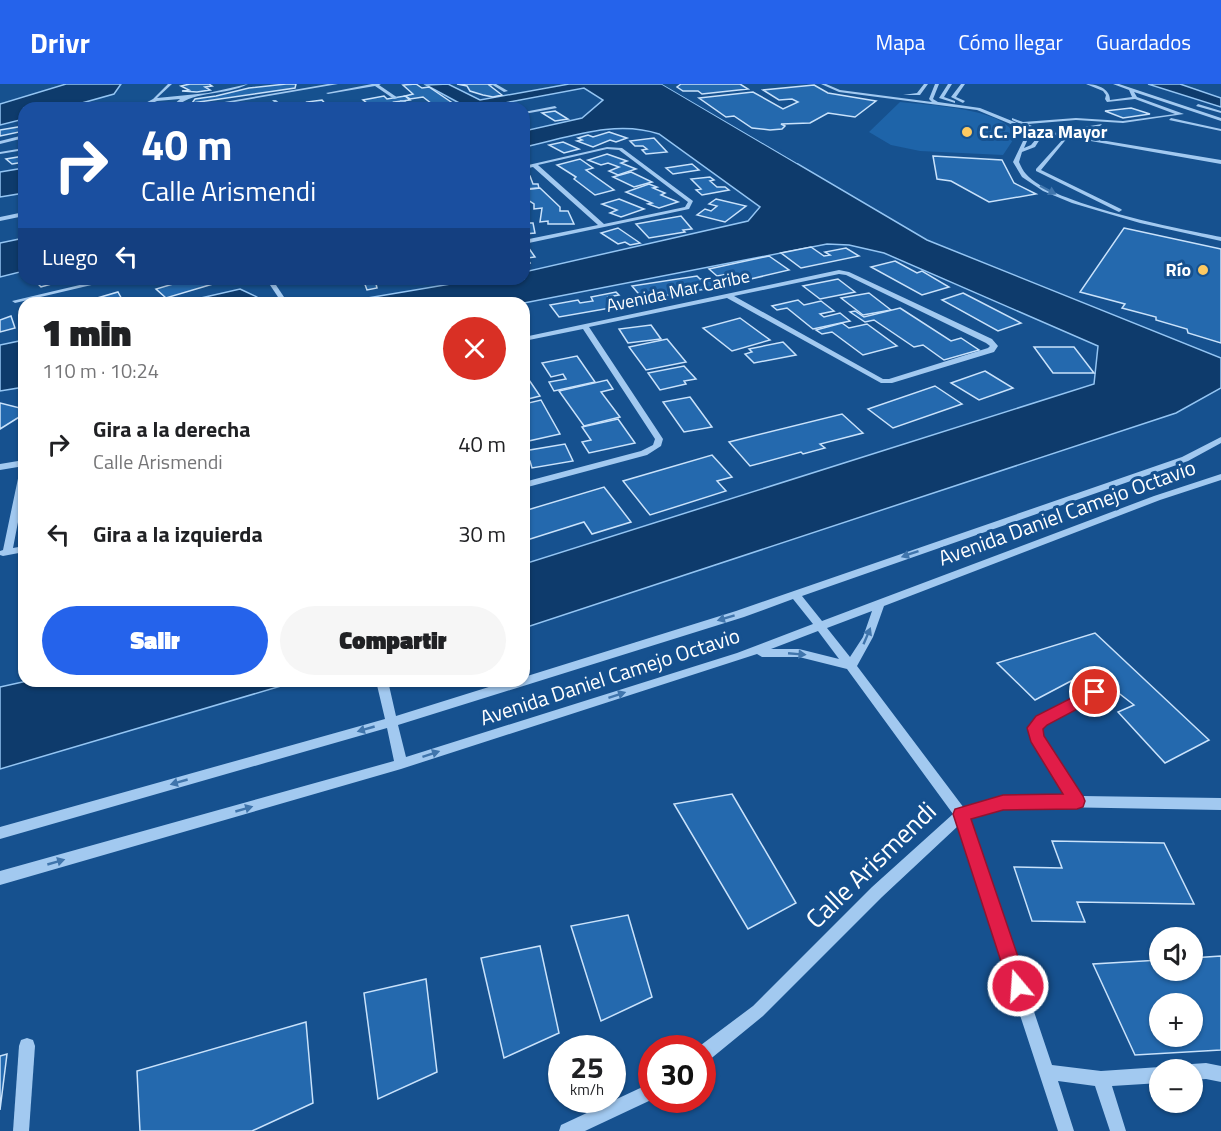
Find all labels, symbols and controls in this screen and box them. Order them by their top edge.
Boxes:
text: Drivr [30,21,90,64]
text: Mapa [876,26,925,58]
text: Cómo llegar [958,26,1063,58]
text: Guardados [1096,26,1191,58]
text: 40 m [141,112,233,176]
place label: C.C. Plaza Mayor [979,118,1108,145]
marker: C.C. Plaza Mayor [960,125,974,139]
icon: right [42,126,120,204]
text: Calle Arismendi [141,170,316,211]
one-way arrow [1040,185,1057,195]
text: Luego [42,240,98,274]
icon: left [110,240,143,273]
place label: Río [1166,256,1191,283]
street label: Avenida Mar Caribe [604,262,752,319]
marker: Río [1196,263,1210,277]
text: 1 min [42,305,131,360]
button: close [443,317,506,380]
text: 110 m · 10:24 [42,355,159,386]
text: Gira a la derecha [93,412,250,446]
text: 40 m [458,427,506,461]
icon: right [42,428,75,461]
text: Calle Arismendi [93,446,223,477]
street label: Avenida Daniel Camejo Octavio [933,451,1200,574]
text: Gira a la izquierda [93,517,263,551]
text: 30 m [458,517,506,551]
icon: left [42,518,75,551]
one-way arrow [901,550,919,560]
button: Salir [42,606,268,675]
button: Compartir [280,606,506,675]
one-way arrow [717,614,735,623]
street label: Avenida Daniel Camejo Octavio [475,619,744,733]
one-way arrow [862,626,872,644]
one-way arrow [787,649,806,659]
pin [1069,666,1120,717]
icon: arrive [1078,675,1111,708]
one-way arrow [608,690,626,699]
one-way arrow [357,725,375,734]
one-way arrow [422,749,440,758]
one-way arrow [169,778,187,787]
street label: Calle Arismendi [796,792,945,937]
one-way arrow [235,803,253,813]
one-way arrow [47,857,65,866]
map controls [1149,927,1203,1113]
button: sound [1149,927,1203,981]
position arrow [986,954,1050,1018]
button: + [1149,993,1203,1047]
speed limit sign: 30 [638,1035,716,1113]
text: 25 [570,1044,604,1090]
button: − [1149,1059,1203,1113]
text: km/h [570,1078,604,1101]

